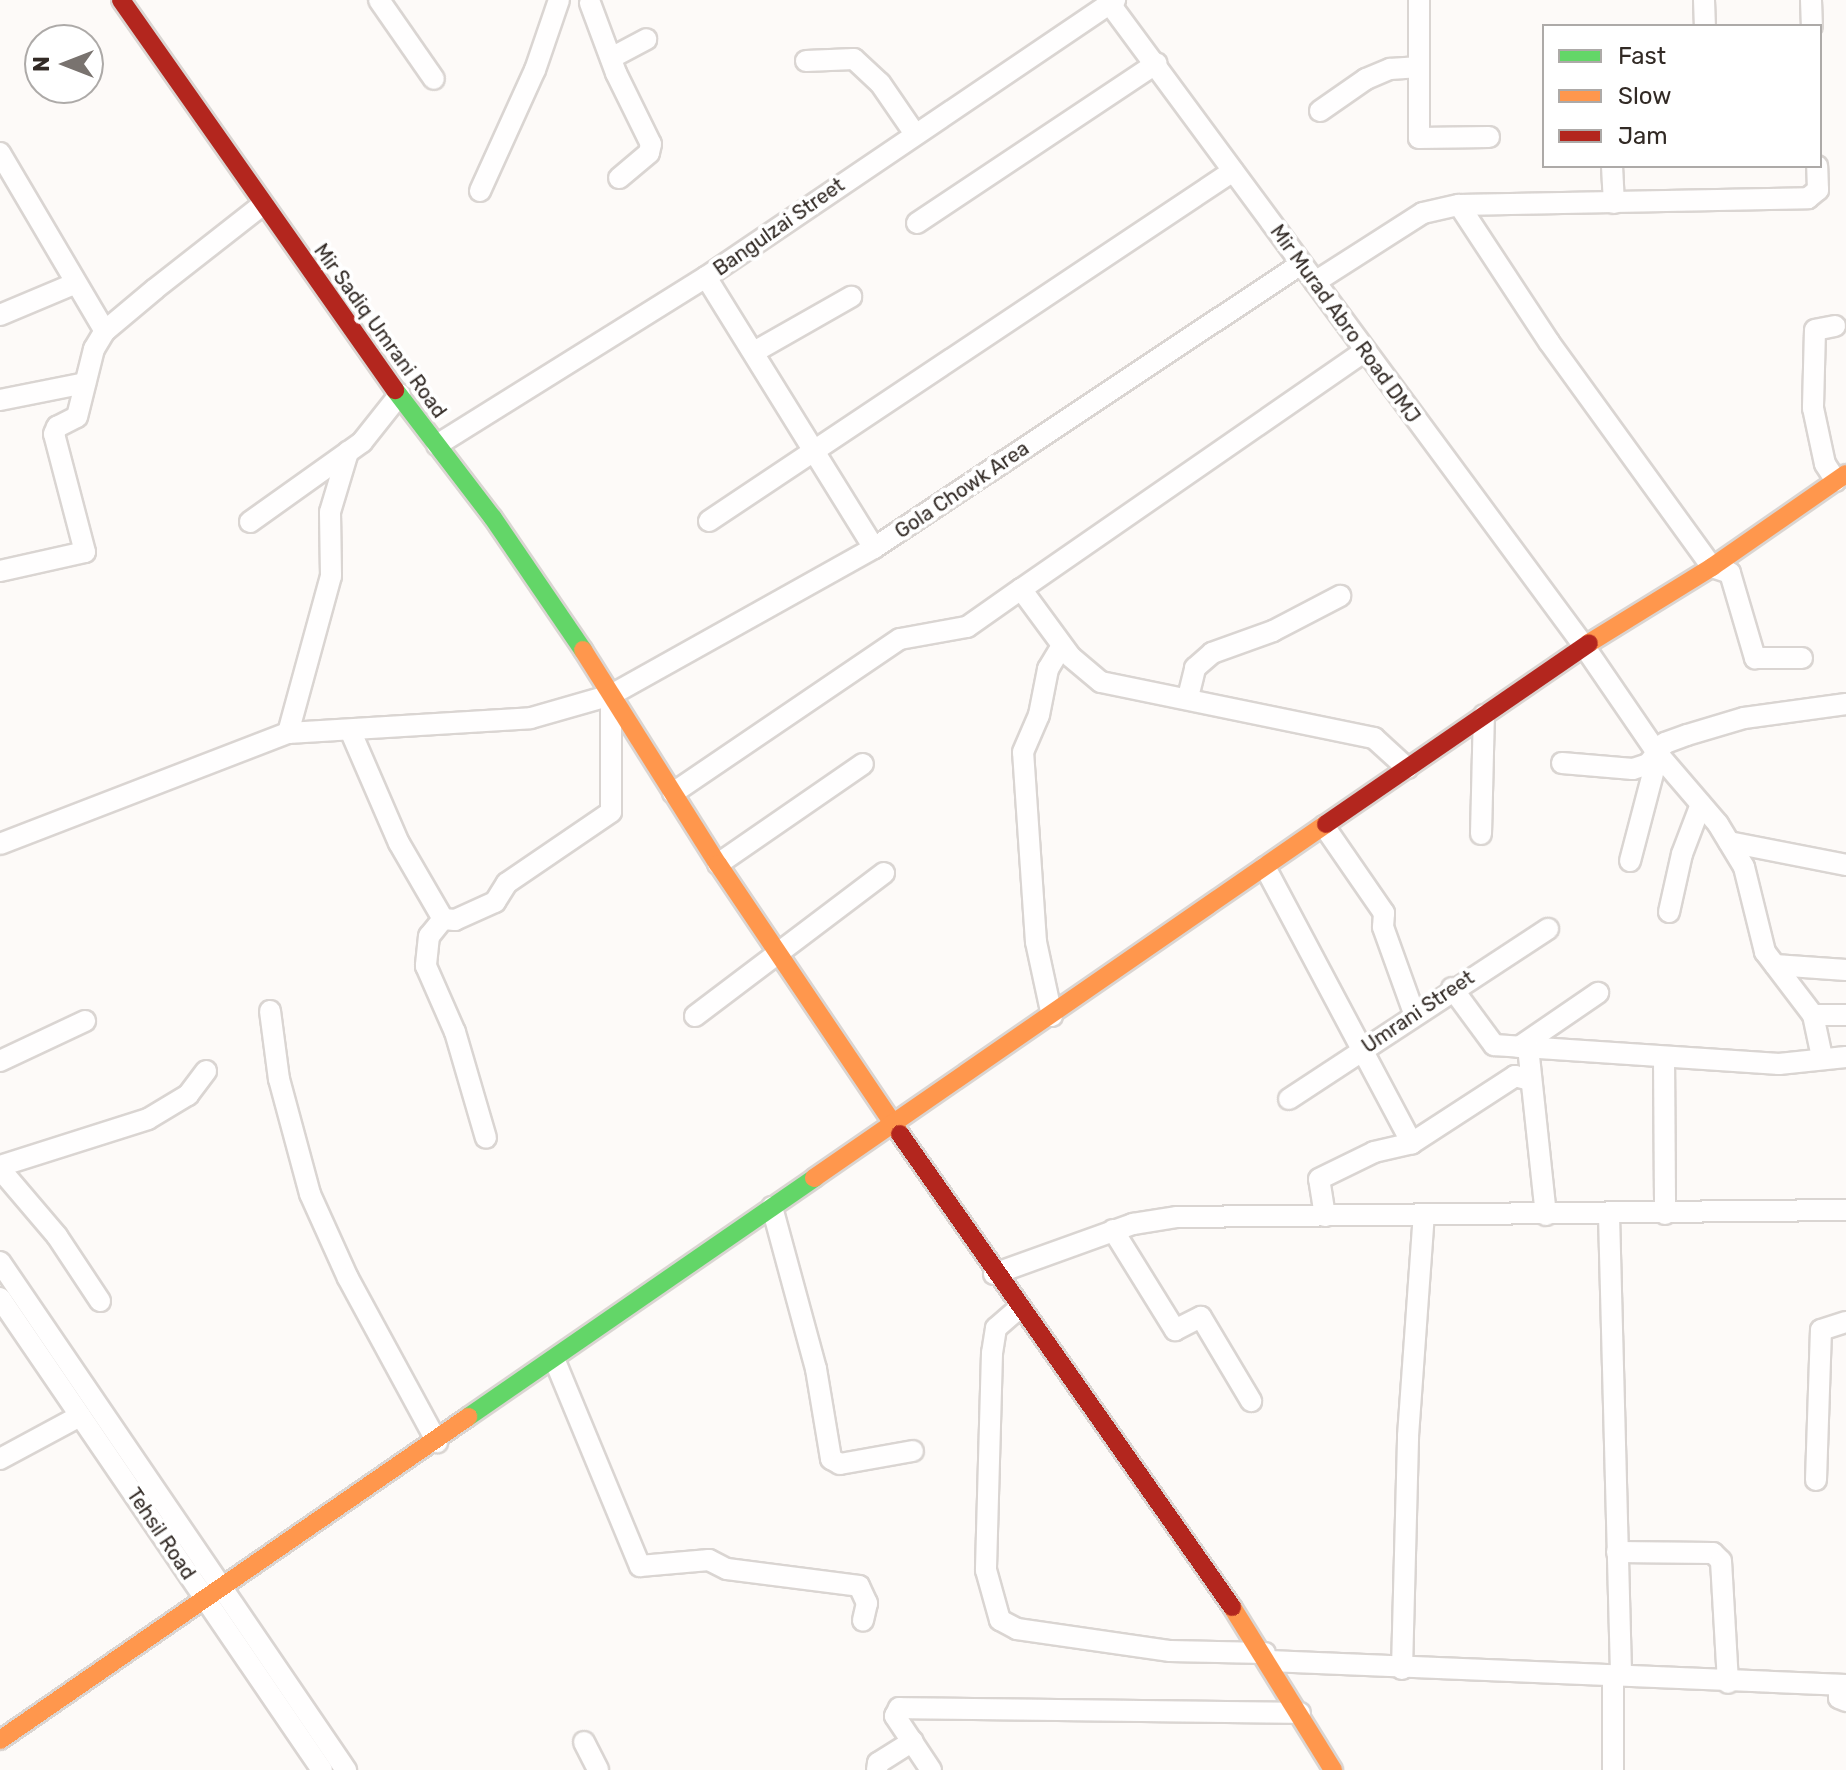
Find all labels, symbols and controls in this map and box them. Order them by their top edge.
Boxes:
north arrow [24,24,104,104]
legend [1542,24,1822,168]
text: Fast [1618,42,1666,70]
text: N [28,56,55,72]
text: Slow [1618,82,1671,110]
text: Jam [1618,122,1668,150]
street label: Bangulzai Street [709,173,849,281]
street label: Mir Murad Abro Road DMJ [1265,220,1425,428]
street label: Mir Sadiq Umrani Road [309,239,451,423]
street label: Gola Chowk Area [890,436,1034,544]
street label: Umrani Street [1357,966,1479,1058]
street label: Tehsil Road [122,1484,200,1584]

